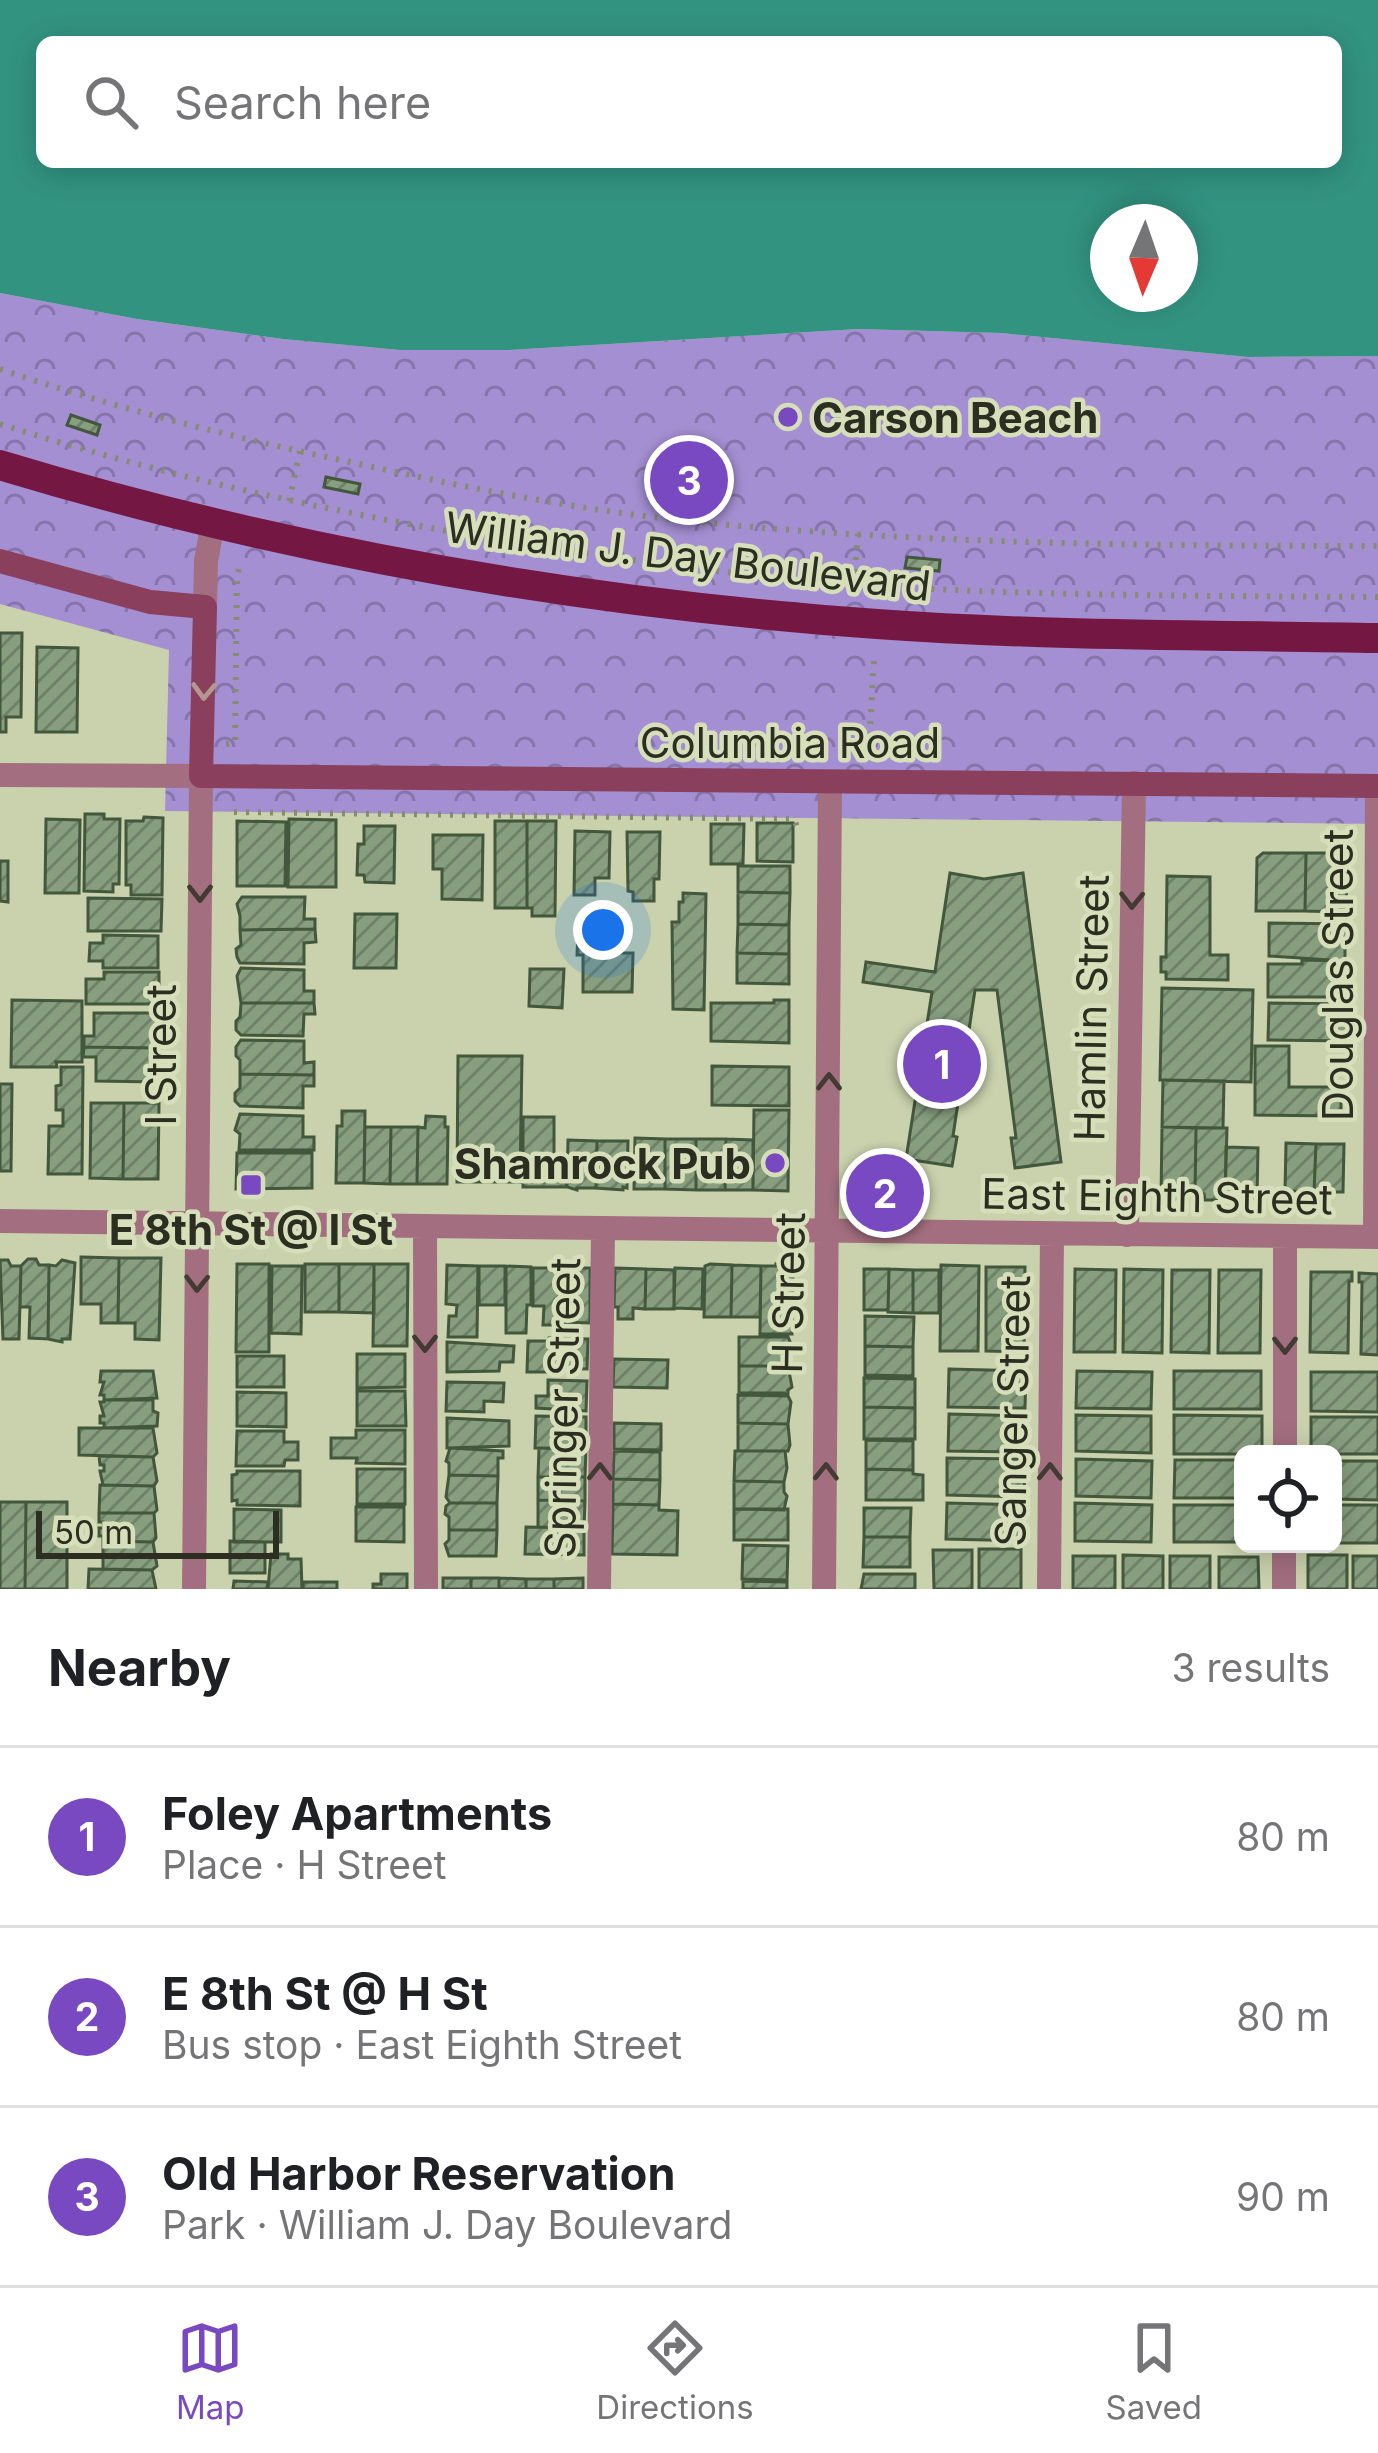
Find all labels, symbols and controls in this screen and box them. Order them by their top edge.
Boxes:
search box [36,36,1342,168]
icon: search [78,69,144,135]
text: Search here [174,75,431,130]
north arrow [1090,204,1198,312]
place label: Carson Beach [812,392,1098,443]
marker: Carson Beach [775,404,801,430]
pin: 3 [650,435,728,525]
street label: William J. Day Boulevard [442,501,934,611]
one-way arrow [191,682,217,701]
street label: Columbia Road [640,717,940,768]
street label: Douglas Street [1312,829,1363,1121]
street label: Hamlin Street [1063,874,1119,1142]
one-way arrow [188,884,214,903]
one-way arrow [1119,892,1145,910]
your location [573,900,633,960]
street label: I Street [135,984,186,1126]
pin: 1 [903,1019,981,1109]
one-way arrow [816,1072,842,1090]
place label: Shamrock Pub [454,1138,751,1189]
pin: 2 [846,1148,924,1238]
marker: Shamrock Pub [762,1150,788,1176]
street label: East Eighth Street [981,1167,1333,1225]
marker: E 8th St @ I St [238,1172,264,1198]
place label: E 8th St @ I St [109,1204,393,1255]
street label: H Street [761,1212,815,1374]
street label: Springer Street [534,1257,590,1559]
one-way arrow [185,1274,211,1293]
street label: Sanger Street [984,1275,1040,1547]
one-way arrow [412,1335,438,1353]
one-way arrow [1272,1337,1298,1355]
map controls [1234,1445,1342,1553]
button: locate [1234,1445,1342,1553]
one-way arrow [587,1462,613,1481]
one-way arrow [812,1462,838,1481]
one-way arrow [1037,1462,1063,1480]
scale bar [36,1505,279,1558]
text: 50 m [54,1512,133,1552]
text: Nearby [48,1637,231,1698]
text: 3 results [1172,1644,1330,1691]
text: Foley Apartments [162,1786,552,1841]
text: 1 [79,1813,95,1860]
text: 80 m [1236,1813,1330,1860]
text: Place · H Street [162,1841,446,1888]
text: E 8th St @ H St [162,1966,488,2021]
text: 2 [75,1993,99,2040]
text: 80 m [1236,1993,1330,2040]
text: Bus stop · East Eighth Street [162,2021,682,2068]
text: Old Harbor Reservation [162,2146,675,2201]
text: 3 [74,2173,100,2220]
text: 90 m [1236,2173,1330,2220]
text: Park · William J. Day Boulevard [162,2201,732,2248]
tab: Map [176,2315,244,2427]
tab: Directions [596,2315,754,2427]
tab: Saved [1105,2315,1202,2427]

